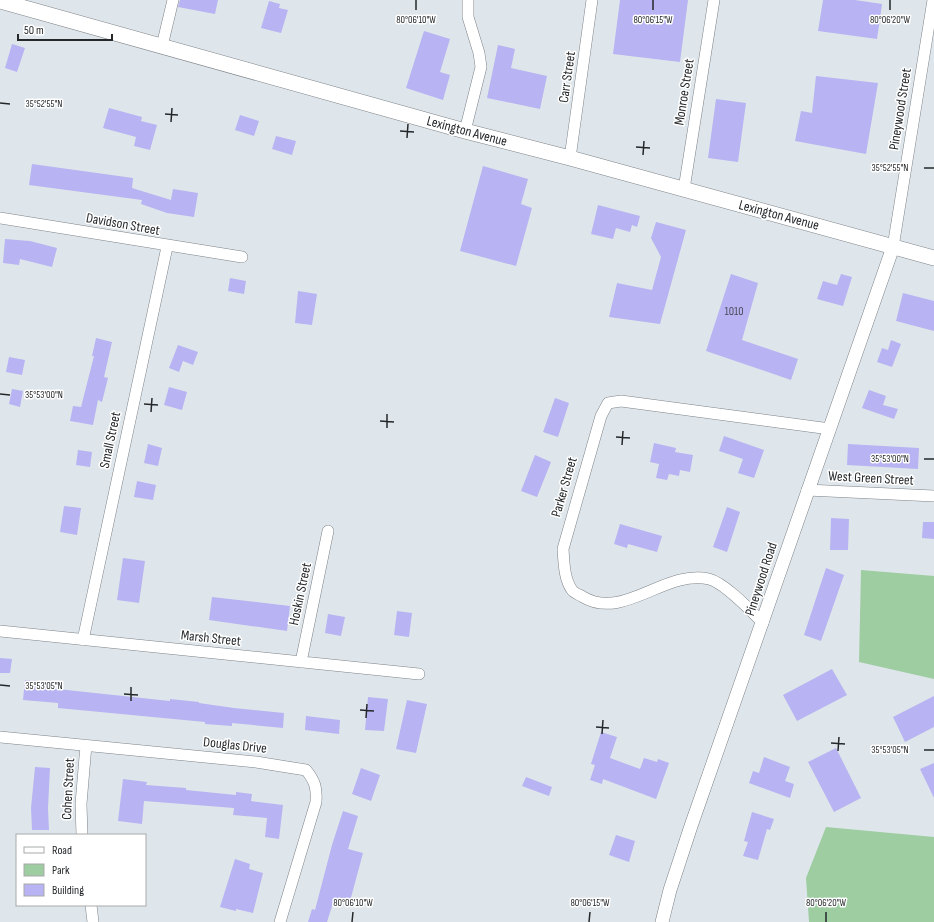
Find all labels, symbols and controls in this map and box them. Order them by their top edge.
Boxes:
text: 80°06'10"W [396,14,436,26]
text: 80°06'15"W [633,14,673,26]
text: 80°06'20"W [870,14,911,26]
scale bar [18,16,112,42]
text: 50 m [24,23,44,38]
street label: Carr Street [555,50,579,104]
street label: Monroe Street [670,58,698,126]
street label: Pineywood Street [885,67,915,151]
text: 35°52'55"N [26,98,62,110]
street label: Lexington Avenue [425,112,509,150]
text: 35°52'55"N [872,162,908,174]
street label: Lexington Avenue [737,196,821,234]
street label: Davidson Street [85,209,161,239]
house number: 1010 [724,304,744,319]
text: 35°53'00"N [25,389,63,401]
street label: Small Street [96,410,124,470]
text: 35°53'00"N [871,453,909,465]
street label: Parker Street [547,455,581,519]
street label: West Green Street [828,467,914,489]
street label: Pineywood Road [741,540,781,618]
street label: Hoskin Street [285,561,315,627]
street label: Marsh Street [180,626,242,650]
text: 35°53'05"N [25,680,63,692]
street label: Douglas Drive [202,733,268,757]
text: 35°53'05"N [871,744,909,756]
street label: Cohen Street [58,758,78,820]
legend [16,834,146,906]
text: Road [52,843,72,858]
text: Park [52,863,70,878]
text: Building [52,883,84,898]
text: 80°06'10"W [333,897,373,909]
text: 80°06'15"W [570,897,610,909]
text: 80°06'20"W [806,897,847,909]

